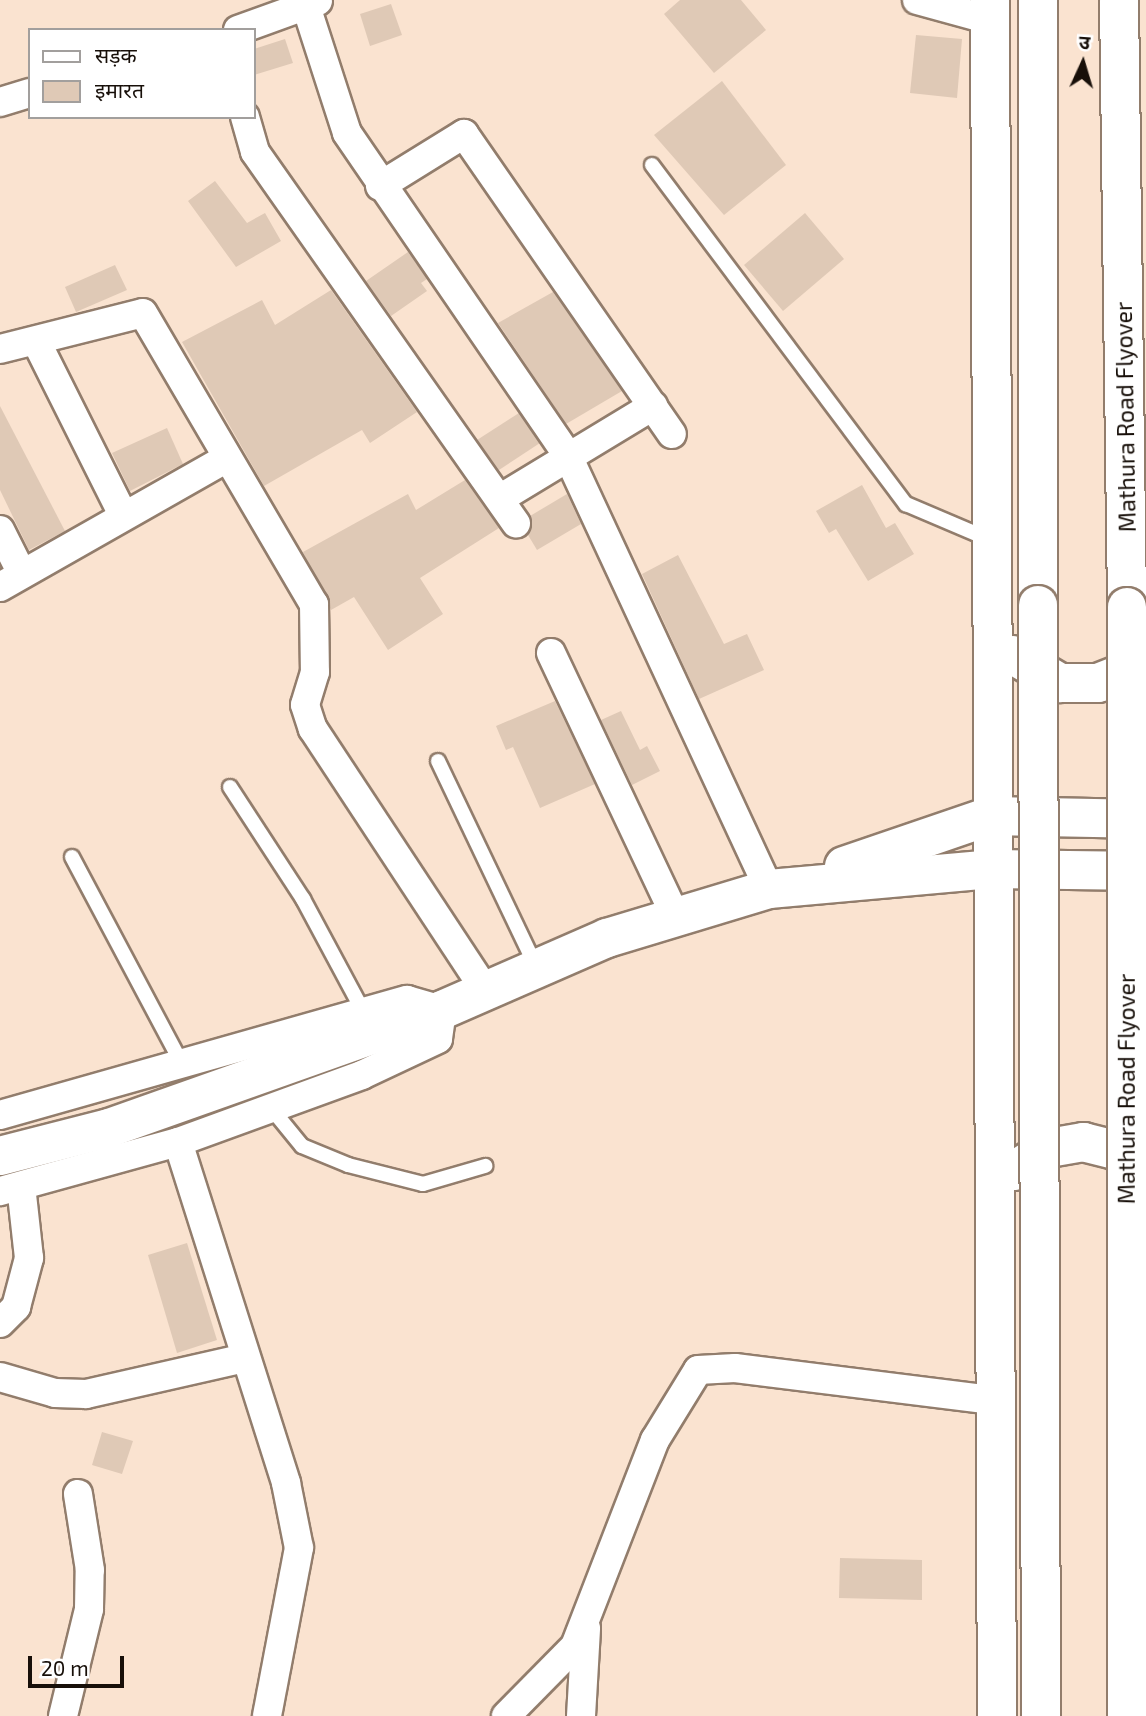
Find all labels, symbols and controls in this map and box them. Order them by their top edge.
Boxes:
legend [28,28,256,119]
north arrow [1048,28,1118,98]
text: उ [1078,30,1091,53]
text: सड़क [95,42,137,67]
text: इमारत [95,77,144,102]
street label: Mathura Road Flyover [1109,302,1141,532]
street label: Mathura Road Flyover [1112,974,1140,1204]
scale bar [32,1642,128,1686]
text: 20 m [41,1655,89,1680]

